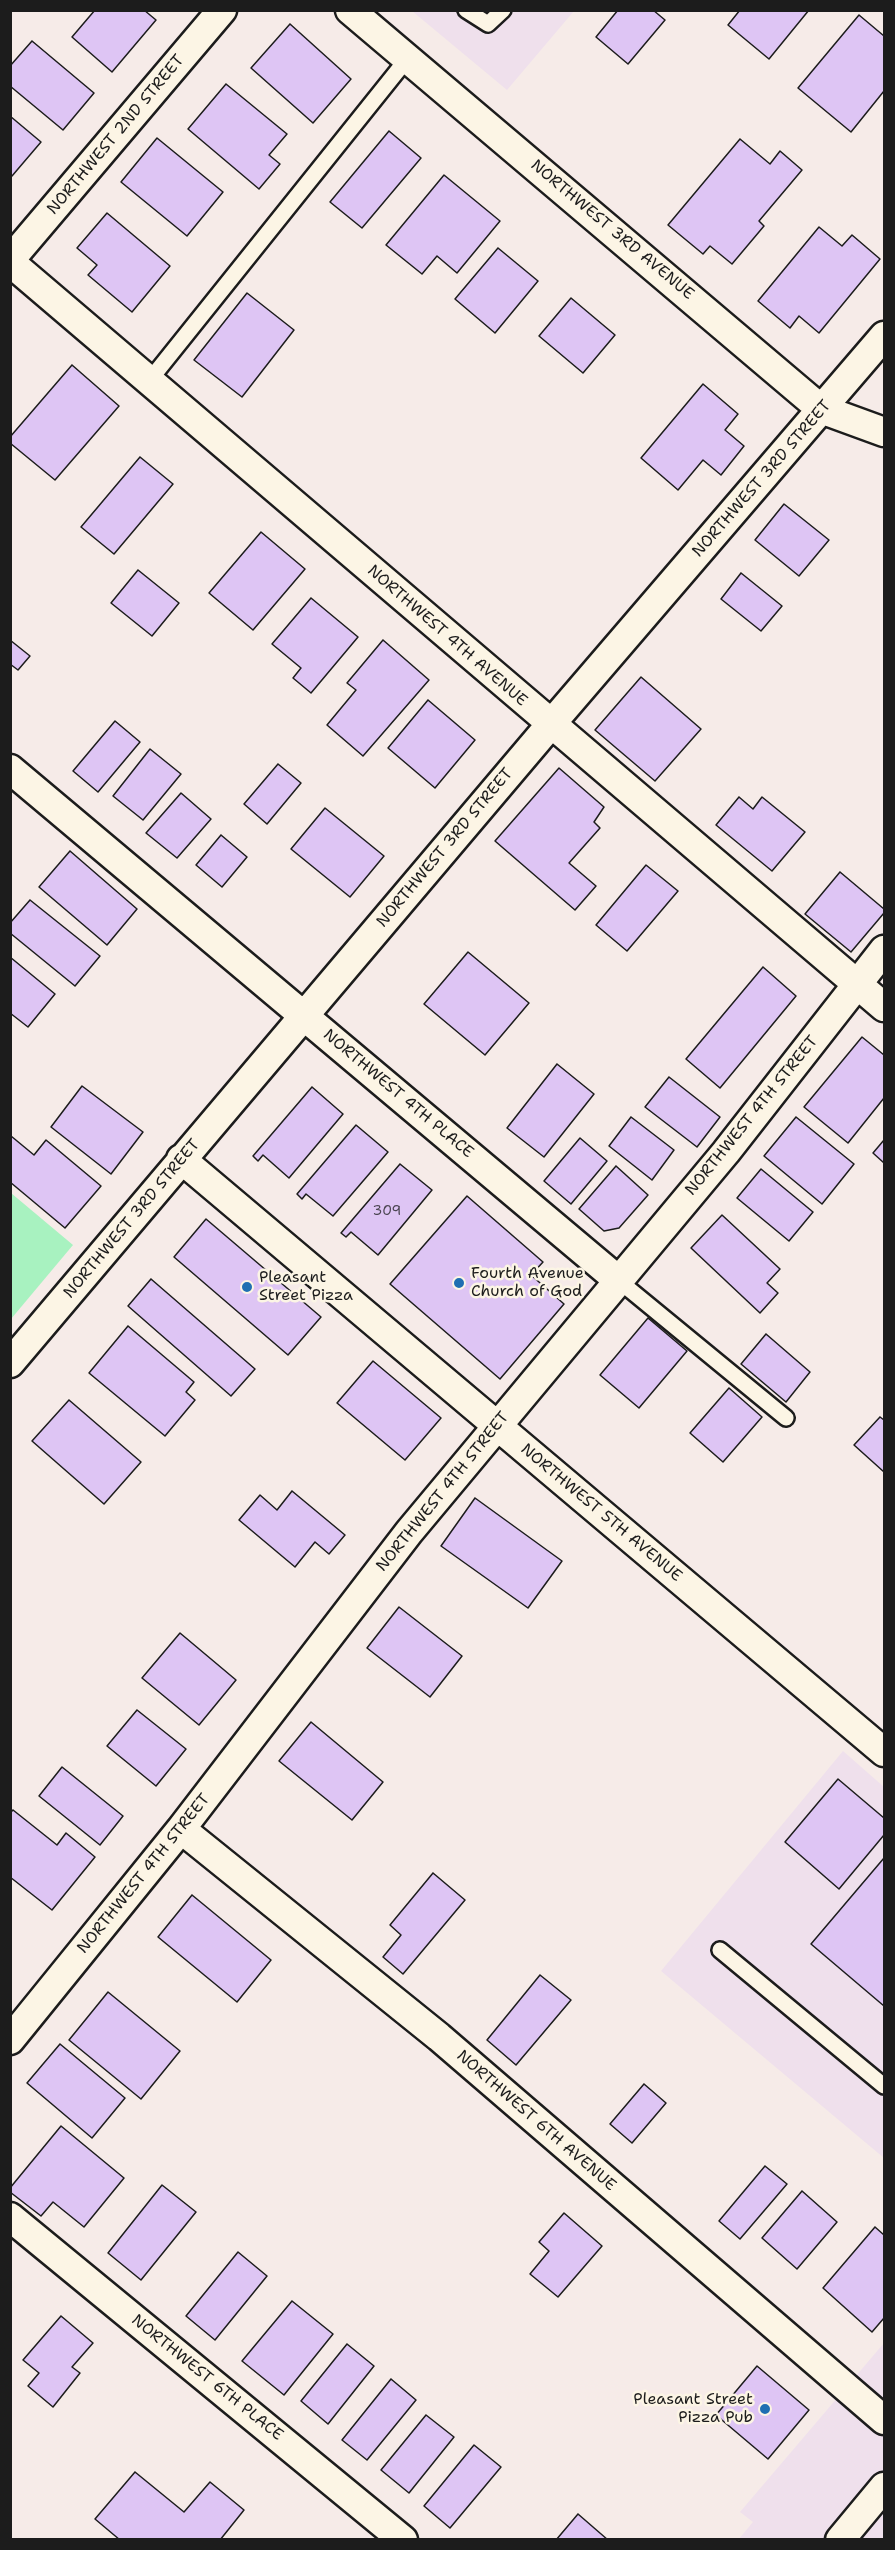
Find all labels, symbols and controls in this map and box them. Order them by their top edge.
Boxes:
street label: NORTHWEST 2ND STREET [43,51,189,219]
street label: NORTHWEST 3RD AVENUE [526,156,698,304]
street label: NORTHWEST 3RD STREET [689,397,835,561]
street label: NORTHWEST 4TH AVENUE [363,561,531,711]
street label: NORTHWEST 3RD STREET [373,765,517,931]
street label: NORTHWEST 4TH PLACE [319,1026,477,1162]
street label: NORTHWEST 4TH STREET [682,1032,822,1200]
street label: NORTHWEST 3RD STREET [60,1136,204,1302]
house number: 309 [373,1203,401,1219]
place label: Fourth Avenue Church of God [471,1264,584,1302]
place label: Pleasant Street Pizza [259,1268,353,1306]
marker: Fourth Avenue Church of God [452,1276,466,1290]
marker: Pleasant Street Pizza [240,1280,254,1294]
street label: NORTHWEST 4TH STREET [373,1408,513,1576]
street label: NORTHWEST 5TH AVENUE [516,1440,686,1586]
street label: NORTHWEST 4TH STREET [74,1790,214,1958]
street label: NORTHWEST 6TH AVENUE [452,2046,620,2196]
street label: NORTHWEST 6TH PLACE [127,2311,287,2445]
place label: Pleasant Street Pizza Pub [633,2390,753,2428]
marker: Pleasant Street Pizza Pub [758,2402,772,2416]

